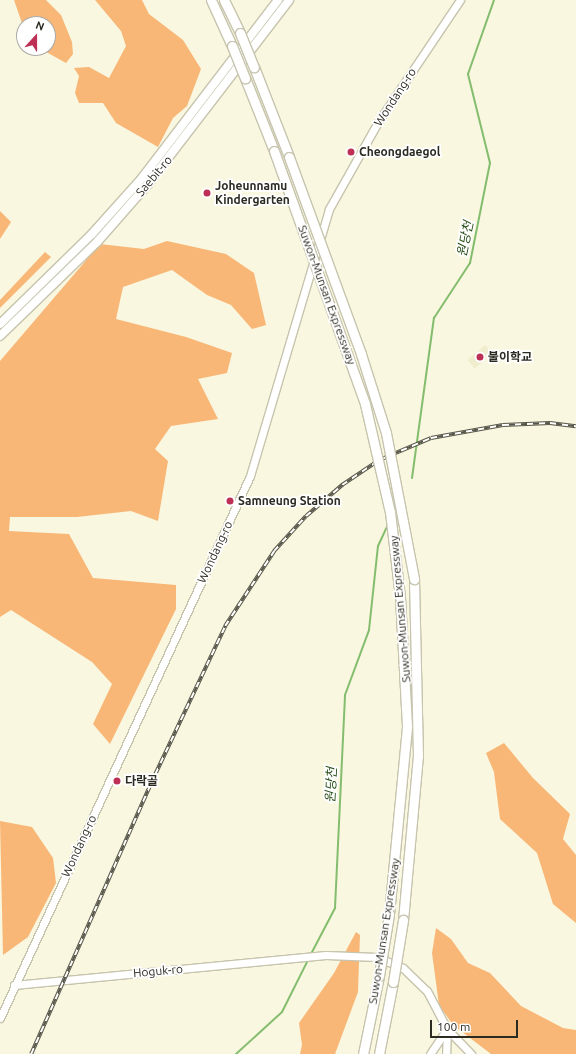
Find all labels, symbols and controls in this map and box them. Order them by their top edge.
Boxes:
north arrow [16,16,56,56]
text: N [34,19,46,33]
street label: Wondang-ro [371,65,419,129]
place label: Cheongdaegol [359,145,440,159]
marker: Cheongdaegol [346,147,356,157]
street label: Saebit-ro [133,153,175,199]
place label: Joheunnamu Kindergarten [215,179,290,207]
marker: Joheunnamu Kindergarten [202,188,212,198]
water label: 원당천 [454,220,476,258]
street label: Suwon-Munsan Expressway [295,223,359,367]
place label: 불이학교 [488,350,532,364]
marker: 불이학교 [475,352,485,362]
place label: Samneung Station [238,494,341,508]
marker: Samneung Station [225,496,235,506]
street label: Wondang-ro [194,519,236,585]
street label: Suwon-Munsan Expressway [386,535,414,683]
water label: 원당천 [322,767,340,803]
place label: 다락골 [125,774,158,788]
marker: 다락골 [112,776,122,786]
street label: Wondang-ro [58,813,100,879]
street label: Suwon-Munsan Expressway [365,857,403,1005]
street label: Hoguk-ro [132,962,184,980]
scale bar [432,1012,520,1038]
text: 100 m [437,1020,470,1033]

